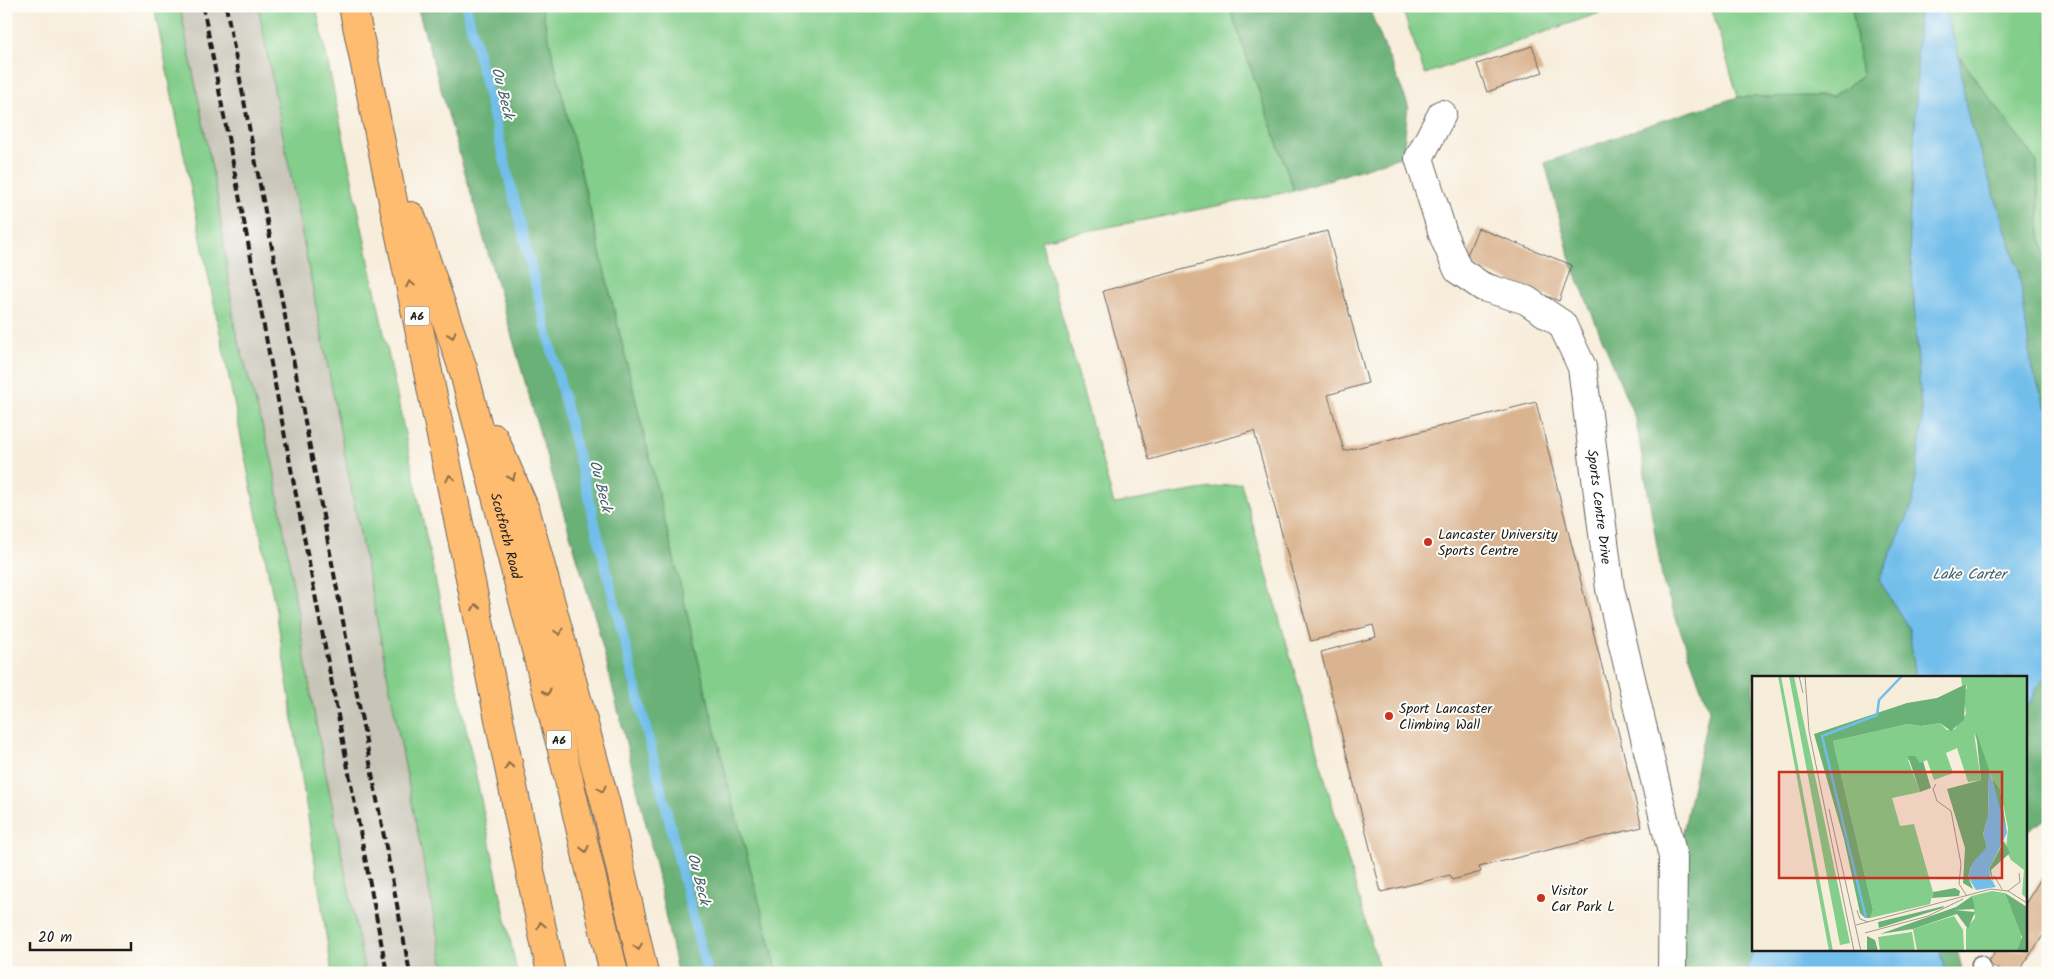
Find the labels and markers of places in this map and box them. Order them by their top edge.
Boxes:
place label: Lancaster University Sports Centre [1438,524,1558,562]
marker: Lancaster University Sports Centre [1422,536,1434,548]
place label: Sport Lancaster Climbing Wall [1399,698,1493,736]
marker: Sport Lancaster Climbing Wall [1383,710,1395,722]
place label: Visitor Car Park L [1551,880,1615,918]
marker: Visitor Car Park L [1535,892,1547,904]

